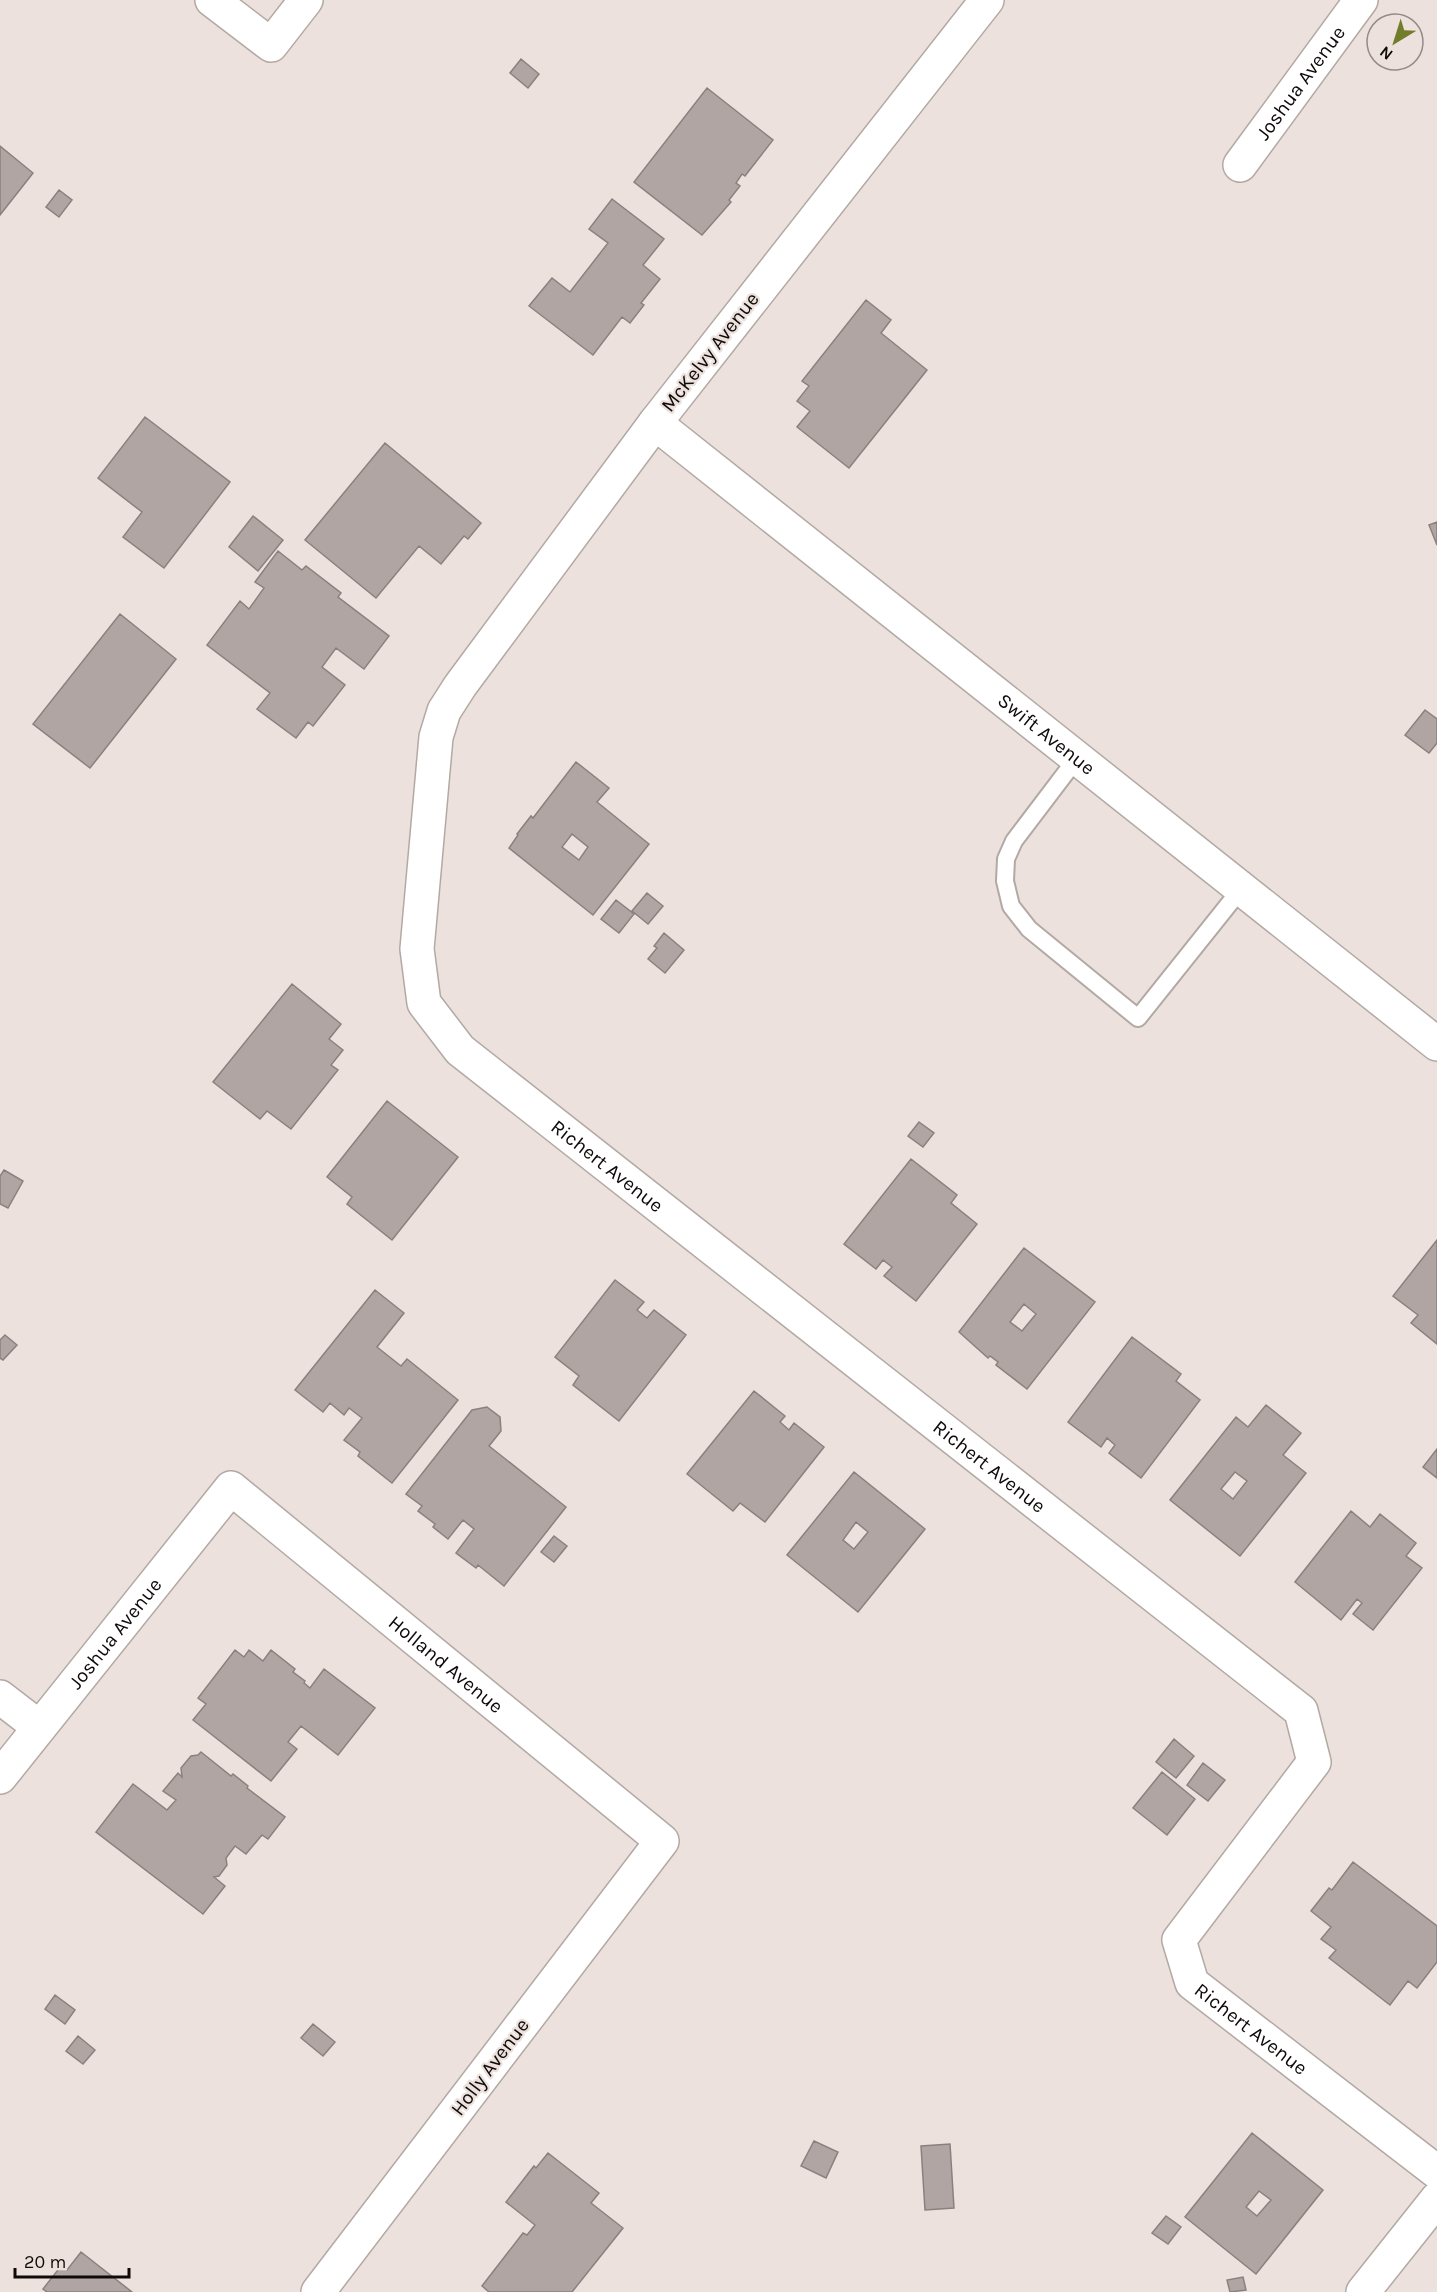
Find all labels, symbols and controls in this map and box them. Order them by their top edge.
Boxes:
north arrow [1365,12,1425,72]
street label: Joshua Avenue [1251,21,1350,144]
text: N [1376,42,1396,64]
street label: McKelvy Avenue [656,288,764,416]
street label: Swift Avenue [993,688,1100,780]
street label: Richert Avenue [547,1115,668,1217]
street label: Richert Avenue [929,1415,1050,1517]
street label: Joshua Avenue [64,1573,166,1693]
street label: Holland Avenue [384,1611,508,1718]
street label: Richert Avenue [1190,1978,1312,2079]
street label: Holly Avenue [446,2014,534,2120]
scale bar [15,2241,129,2279]
text: 20 m [24,2251,66,2273]

